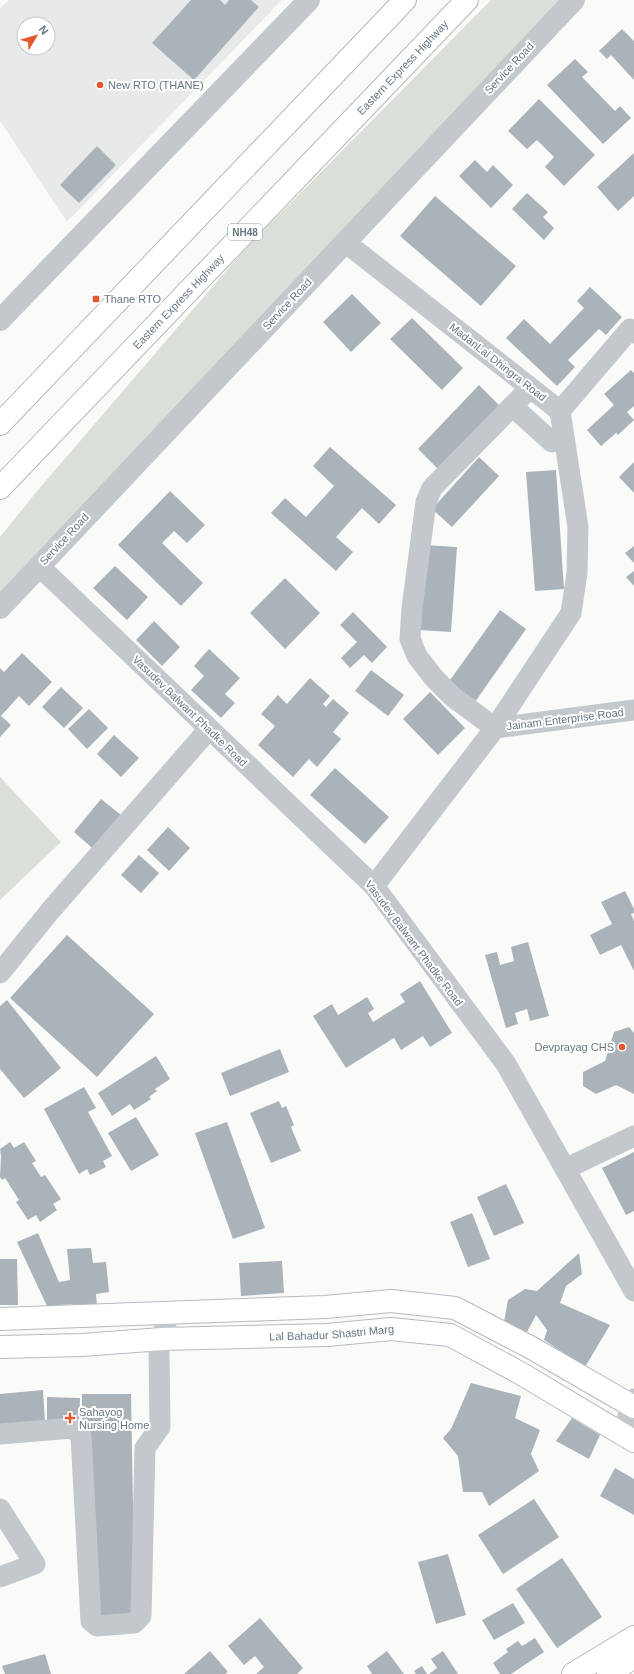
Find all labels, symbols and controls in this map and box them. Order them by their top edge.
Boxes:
north arrow [16,16,56,56]
street label: Eastern Express Highway [354,17,451,117]
text: N [37,23,51,37]
street label: Service Road [482,40,536,96]
place label: New RTO (THANE) [108,79,204,91]
marker: New RTO (THANE) [95,80,105,90]
road number: NH48 [228,224,262,240]
street label: Eastern Express Highway [130,252,227,351]
street label: Service Road [260,276,314,332]
place label: Thane RTO [104,293,162,305]
marker: Thane RTO [91,294,101,304]
street label: MadanLal Dhingra Road [447,321,549,403]
street label: Service Road [37,511,91,567]
street label: Vasudev Balwant Phadke Road [130,653,250,769]
street label: Jainam Enterprise Road [506,706,624,732]
street label: Vasudev Balwant Phadke Road [363,878,465,1008]
place label: Devprayag CHS [535,1041,614,1053]
marker: Devprayag CHS [617,1042,627,1052]
street label: Lal Bahadur Shastri Marg [269,1323,394,1342]
place label: Sahayog Nursing Home [79,1406,149,1431]
marker: Sahayog Nursing Home [64,1412,76,1424]

